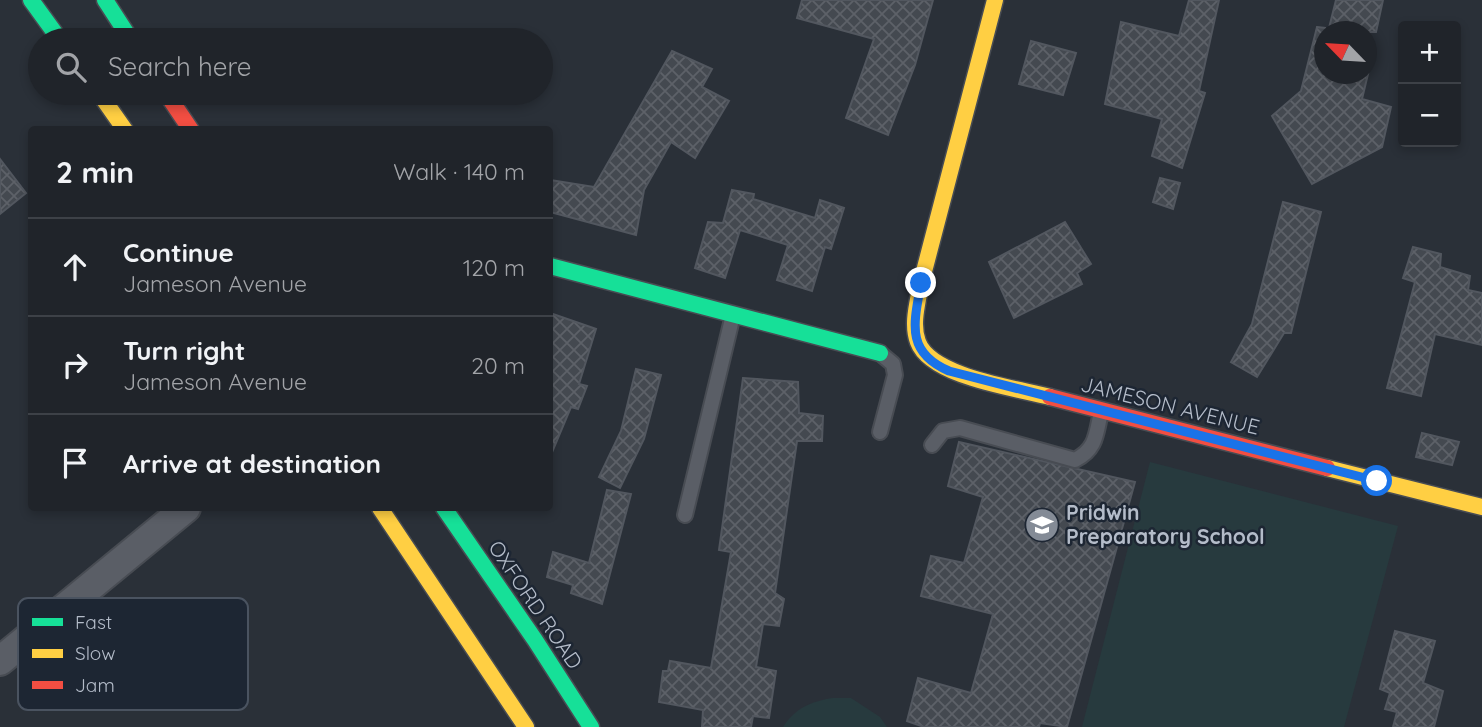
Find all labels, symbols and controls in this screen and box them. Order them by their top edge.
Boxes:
north arrow [1314,21,1377,84]
map controls [1398,21,1461,147]
button: + [1398,21,1461,84]
search box [28,28,553,105]
icon: search [52,48,90,86]
text: Search here [108,50,252,83]
button: − [1398,84,1461,147]
text: 2 min [56,153,134,191]
text: Walk · 140 m [393,157,525,186]
text: Continue [123,236,234,269]
icon: ahead [56,248,94,286]
text: 120 m [463,253,525,282]
route end [905,267,936,298]
text: Jameson Avenue [123,269,307,298]
text: Turn right [123,334,245,367]
icon: right [56,346,94,384]
text: 20 m [471,351,525,380]
text: Jameson Avenue [123,367,307,396]
street label: JAMESON AVENUE [1078,370,1262,440]
icon: arrive [56,444,94,482]
text: Arrive at destination [123,447,381,480]
route start [1361,465,1392,496]
place label: Pridwin Preparatory School [1066,499,1265,549]
school or university icon: Pridwin Preparatory School [1023,506,1061,544]
street label: OXFORD ROAD [483,535,588,674]
legend [18,598,248,710]
text: Fast [75,610,112,634]
text: Slow [75,641,116,665]
text: Jam [75,673,115,697]

